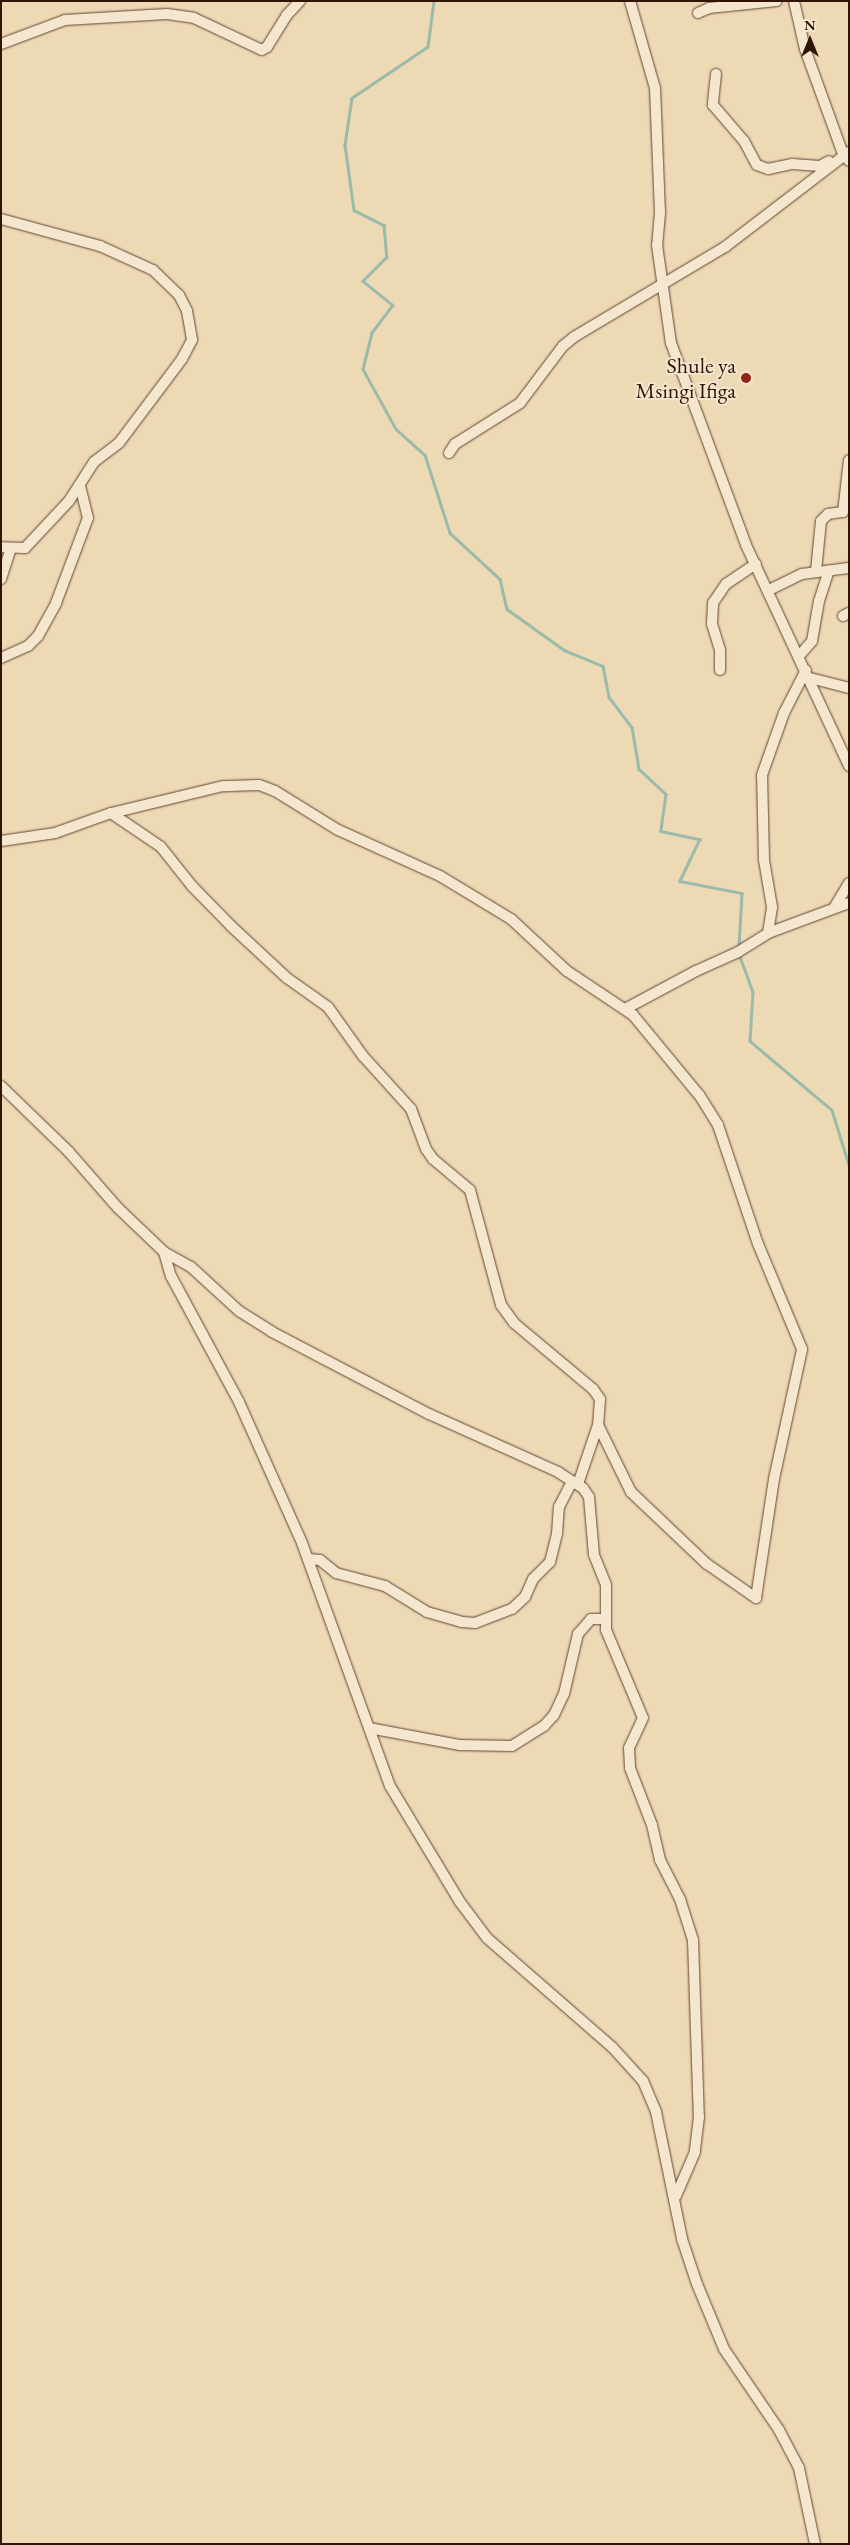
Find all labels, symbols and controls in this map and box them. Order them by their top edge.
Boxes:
north arrow [785,15,835,65]
text: N [804,16,816,34]
place label: Shule ya Msingi Ifiga [635,352,736,404]
marker: Shule ya Msingi Ifiga [740,372,752,384]

